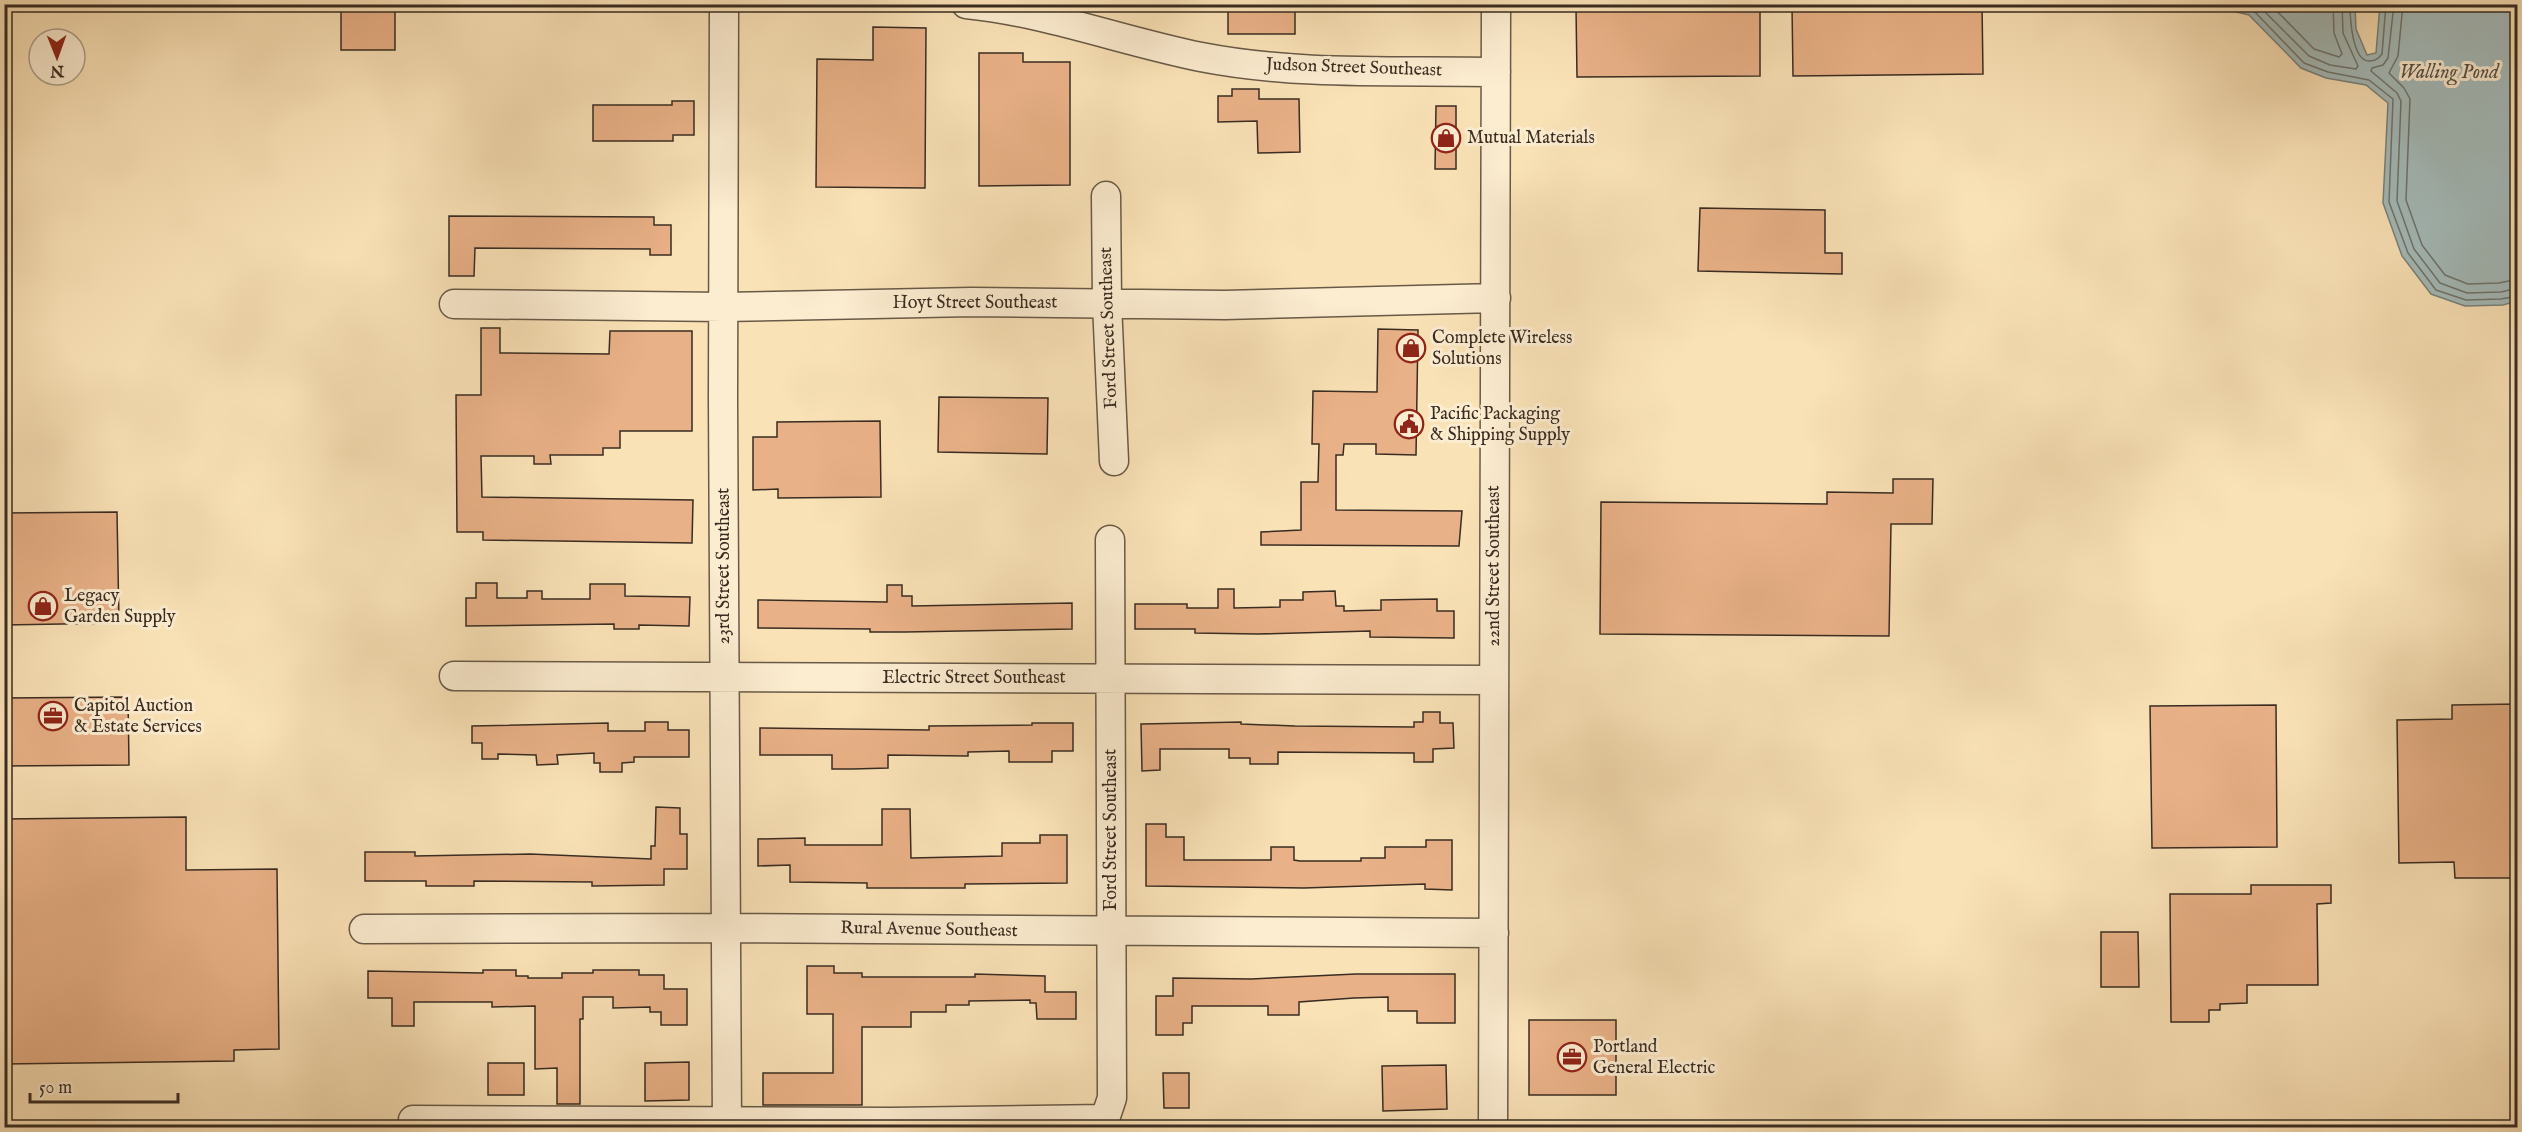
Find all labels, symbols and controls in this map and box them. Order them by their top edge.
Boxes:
north arrow [27,27,87,87]
street label: Judson Street Southeast [1263,53,1443,83]
text: N [50,60,65,80]
water label: Walling Pond [2399,60,2500,86]
shop icon: Mutual Materials [1430,122,1462,154]
place label: Mutual Materials [1467,127,1595,150]
street label: Ford Street Southeast [1095,247,1123,409]
street label: Hoyt Street Southeast [893,292,1057,315]
place label: Complete Wireless Solutions [1432,327,1572,371]
shop icon: Complete Wireless Solutions [1395,332,1427,364]
place label: Pacific Packaging & Shipping Supply [1430,403,1570,447]
public building icon: Pacific Packaging & Shipping Supply [1393,408,1425,440]
street label: 22nd Street Southeast [1483,485,1506,647]
street label: 23rd Street Southeast [713,488,736,644]
place label: Legacy Garden Supply [64,585,176,629]
shop icon: Legacy Garden Supply [27,590,59,622]
street label: Electric Street Southeast [882,667,1066,690]
place label: Capitol Auction & Estate Services [74,695,202,739]
office icon: Capitol Auction & Estate Services [37,700,69,732]
street label: Ford Street Southeast [1100,749,1123,911]
street label: Rural Avenue Southeast [840,917,1018,943]
place label: Portland General Electric [1593,1036,1716,1080]
office icon: Portland General Electric [1556,1041,1588,1073]
scale bar [30,1066,178,1104]
text: 50 m [39,1077,72,1100]

